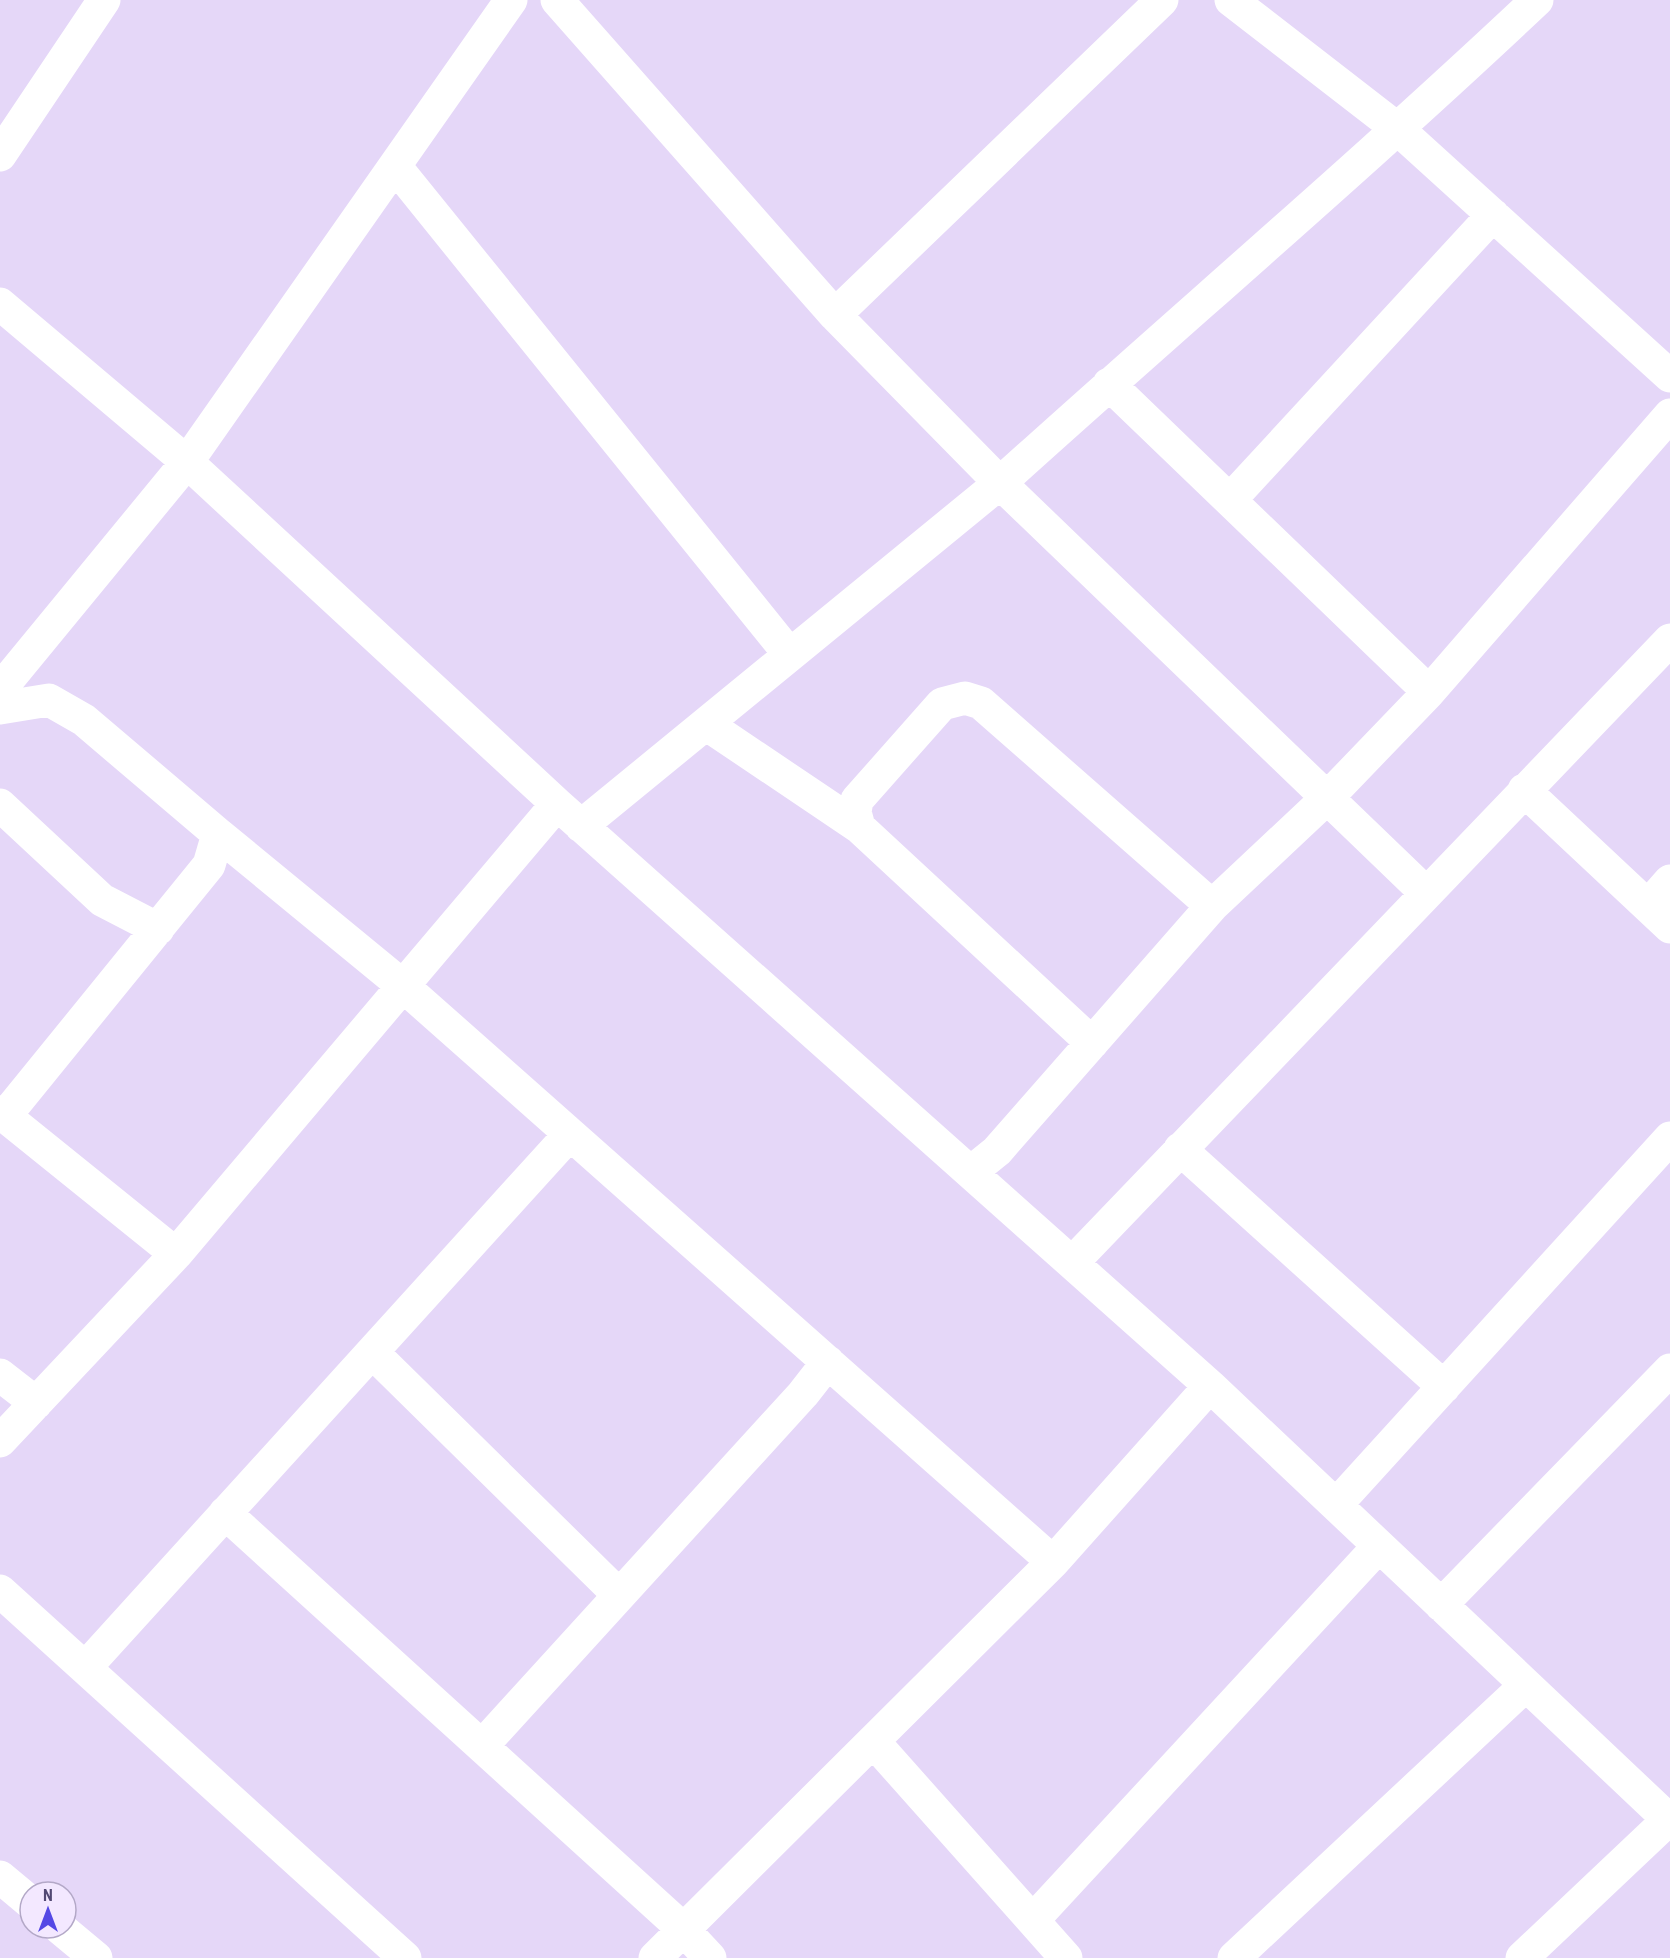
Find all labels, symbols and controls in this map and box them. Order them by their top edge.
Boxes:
north arrow [18,1880,78,1940]
text: N [43,1886,53,1905]

